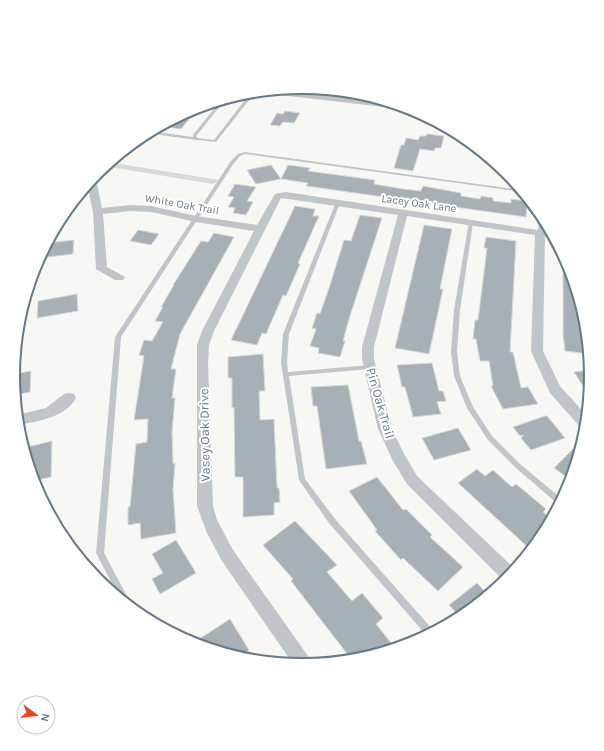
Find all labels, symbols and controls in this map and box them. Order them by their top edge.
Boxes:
street label: White Oak Trail [144,192,220,217]
street label: Lacey Oak Lane [381,192,458,215]
street label: Pin Oak Trail [363,366,398,440]
street label: Vasey Oak Drive [196,388,213,482]
north arrow [16,695,56,735]
text: N [38,712,52,723]

